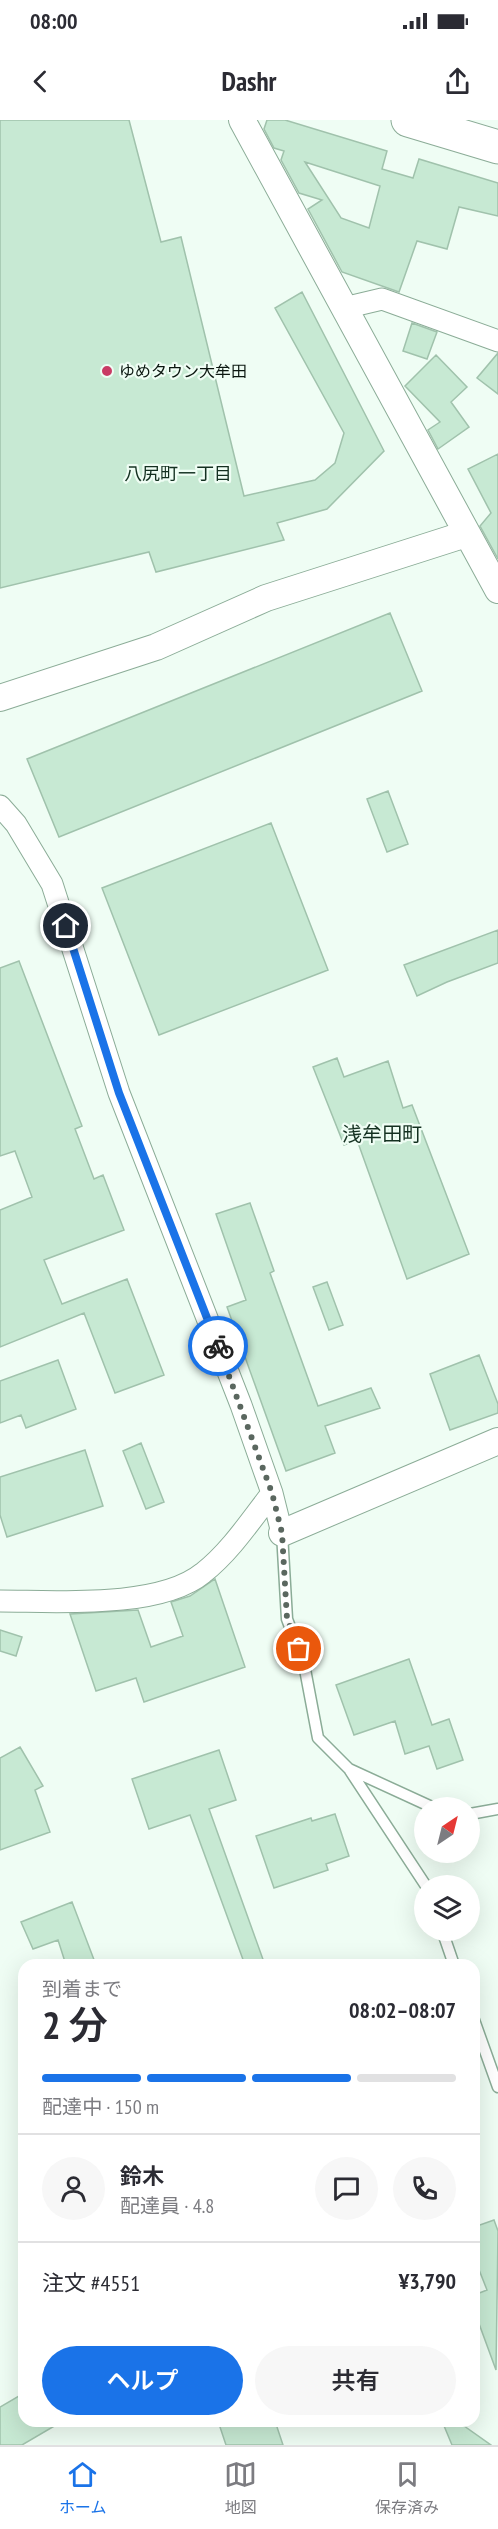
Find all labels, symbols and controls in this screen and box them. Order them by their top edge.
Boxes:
text: 08:00 [30,7,78,35]
text: Dashr [221,64,277,98]
icon: back [24,65,57,98]
icon: share [441,65,474,98]
place label: ゆめタウン大牟田 [119,361,247,381]
marker: ゆめタウン大牟田 [100,364,114,378]
district label: 八尻町一丁目 [124,462,232,485]
pin [40,900,91,951]
icon: home [49,909,82,942]
district label: 浅牟田町 [342,1121,422,1147]
courier [188,1316,248,1376]
icon: bike [202,1330,235,1363]
pin [273,1623,324,1674]
icon: bag [282,1632,315,1665]
north arrow [414,1797,480,1863]
map controls [414,1797,480,1941]
button: layers [414,1875,480,1941]
text: 到着まで [42,1976,122,2002]
text: 08:02–08:07 [349,1996,456,2024]
text: 2 分 [42,1999,108,2050]
text: 配達中 · 150 m [42,2094,159,2120]
button: person [42,2157,105,2220]
button: chat [315,2157,378,2220]
button: phone [393,2157,456,2220]
text: 鈴木 [120,2162,164,2190]
text: 配達員 · 4.8 [120,2193,214,2219]
text: ¥3,790 [399,2267,456,2295]
text: 注文 #4551 [42,2269,140,2297]
button: ヘルプ [42,2346,243,2415]
button: 共有 [255,2346,456,2415]
tab: ホーム [59,2458,106,2518]
tab: 地図 [224,2458,257,2518]
tab: 保存済み [375,2458,439,2518]

